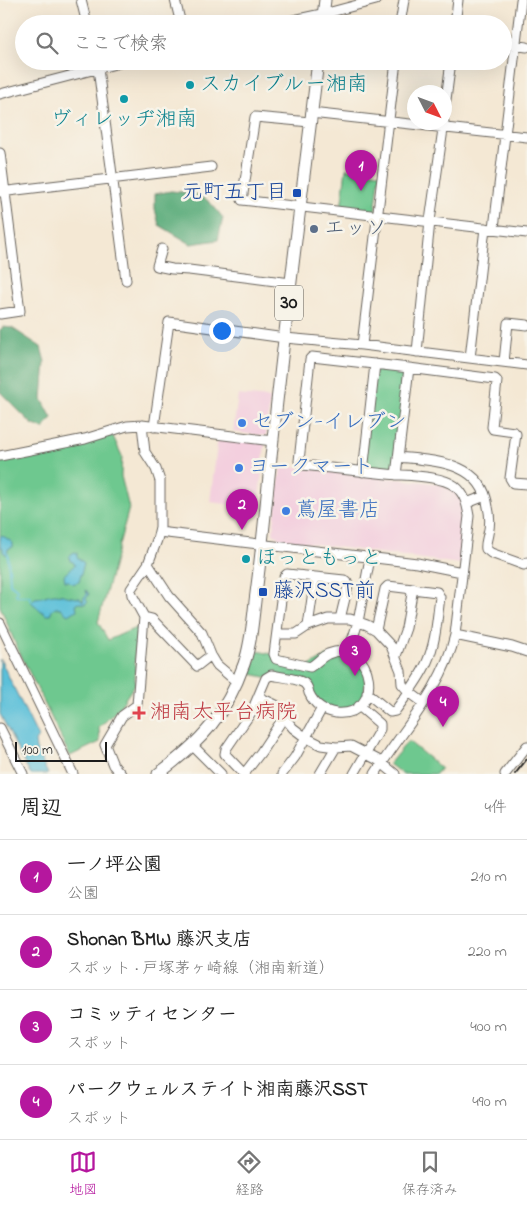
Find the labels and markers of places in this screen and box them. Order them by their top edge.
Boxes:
place label: スカイブルー湘南 [200,70,368,100]
marker: スカイブルー湘南 [184,79,196,91]
marker: ヴィレッヂ湘南 [118,93,130,105]
place label: ヴィレッヂ湘南 [51,105,198,135]
pin: 1 [345,150,377,191]
place label: 元町五丁目 [182,178,287,208]
marker: 元町五丁目 [291,187,303,199]
place label: エッソ [324,214,387,244]
marker: エッソ [308,223,320,235]
place label: セブン-イレブン [252,408,407,438]
marker: セブン-イレブン [236,417,248,429]
place label: ヨークマート [249,453,374,483]
marker: ヨークマート [233,462,245,474]
pin: 2 [226,489,258,530]
place label: 蔦屋書店 [296,496,380,526]
marker: 蔦屋書店 [280,505,292,517]
place label: ほっともっと [256,544,382,574]
marker: ほっともっと [240,553,252,565]
place label: 藤沢SST前 [273,577,375,607]
marker: 藤沢SST前 [257,586,269,598]
pin: 3 [339,635,371,676]
pin: 4 [427,686,459,727]
place label: 湘南太平台病院 [150,698,297,728]
marker: 湘南太平台病院 [132,706,146,720]

